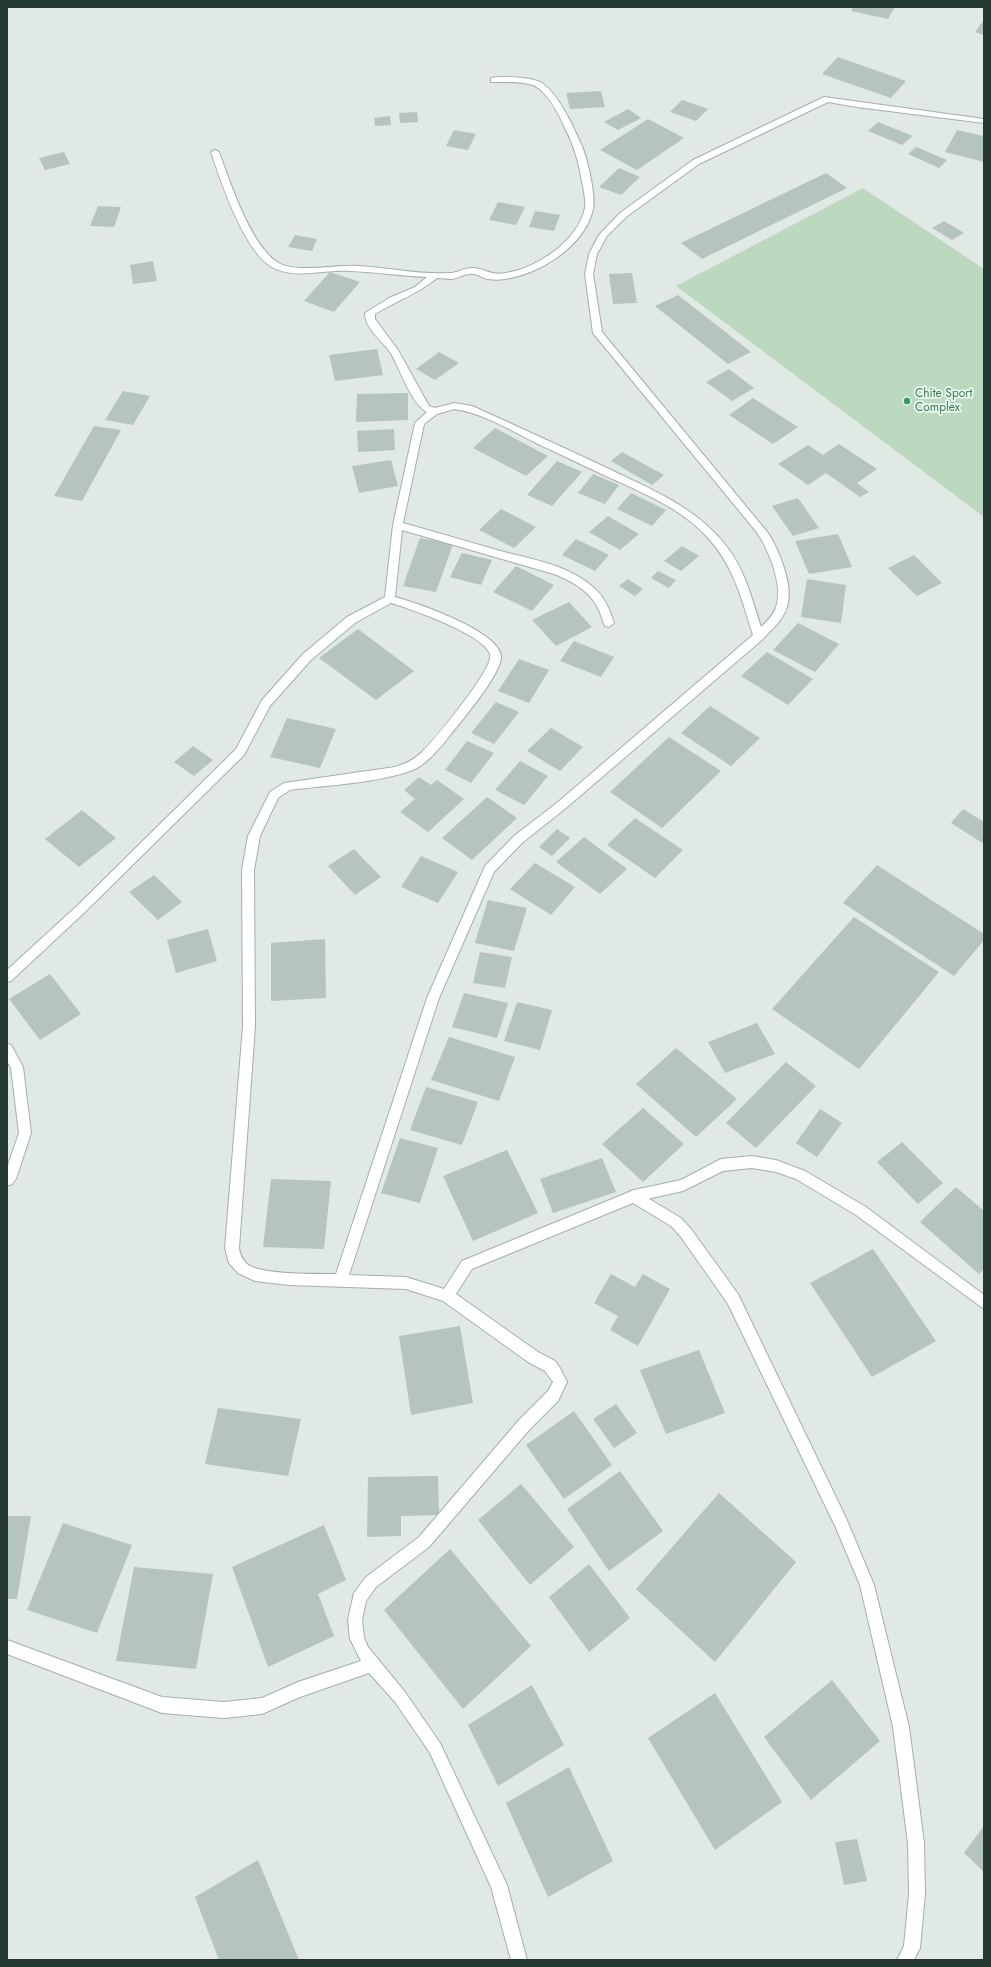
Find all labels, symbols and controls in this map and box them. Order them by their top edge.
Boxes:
place label: Chite Sport Complex [915,387,972,415]
marker: Chite Sport Complex [902,396,912,406]

